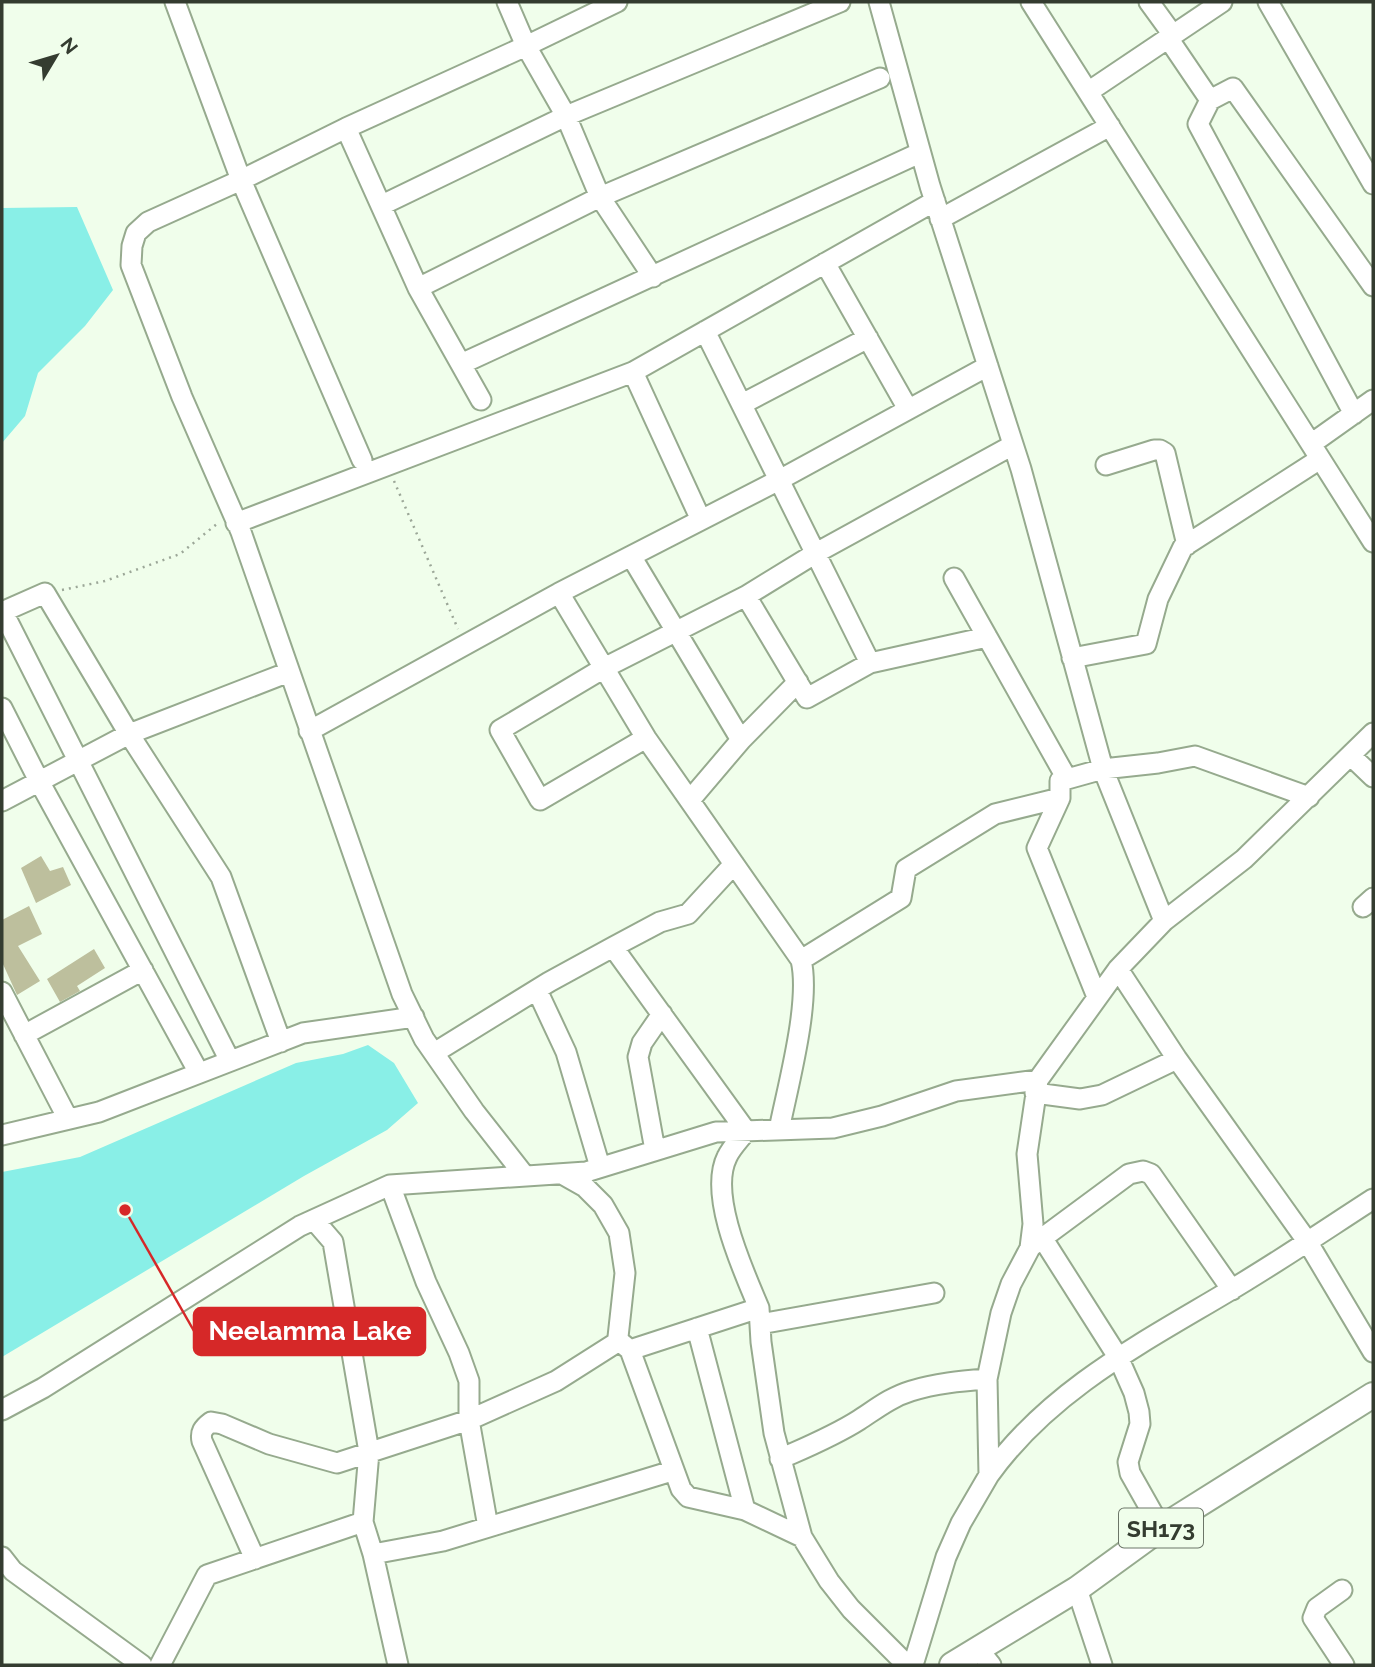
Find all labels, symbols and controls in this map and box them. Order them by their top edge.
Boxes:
north arrow [21,21,91,91]
text: N [56,33,83,58]
callout: Neelamma Lake [194,1308,425,1355]
text: Neelamma Lake [209,1316,412,1346]
road number: SH173 [1119,1508,1203,1548]

